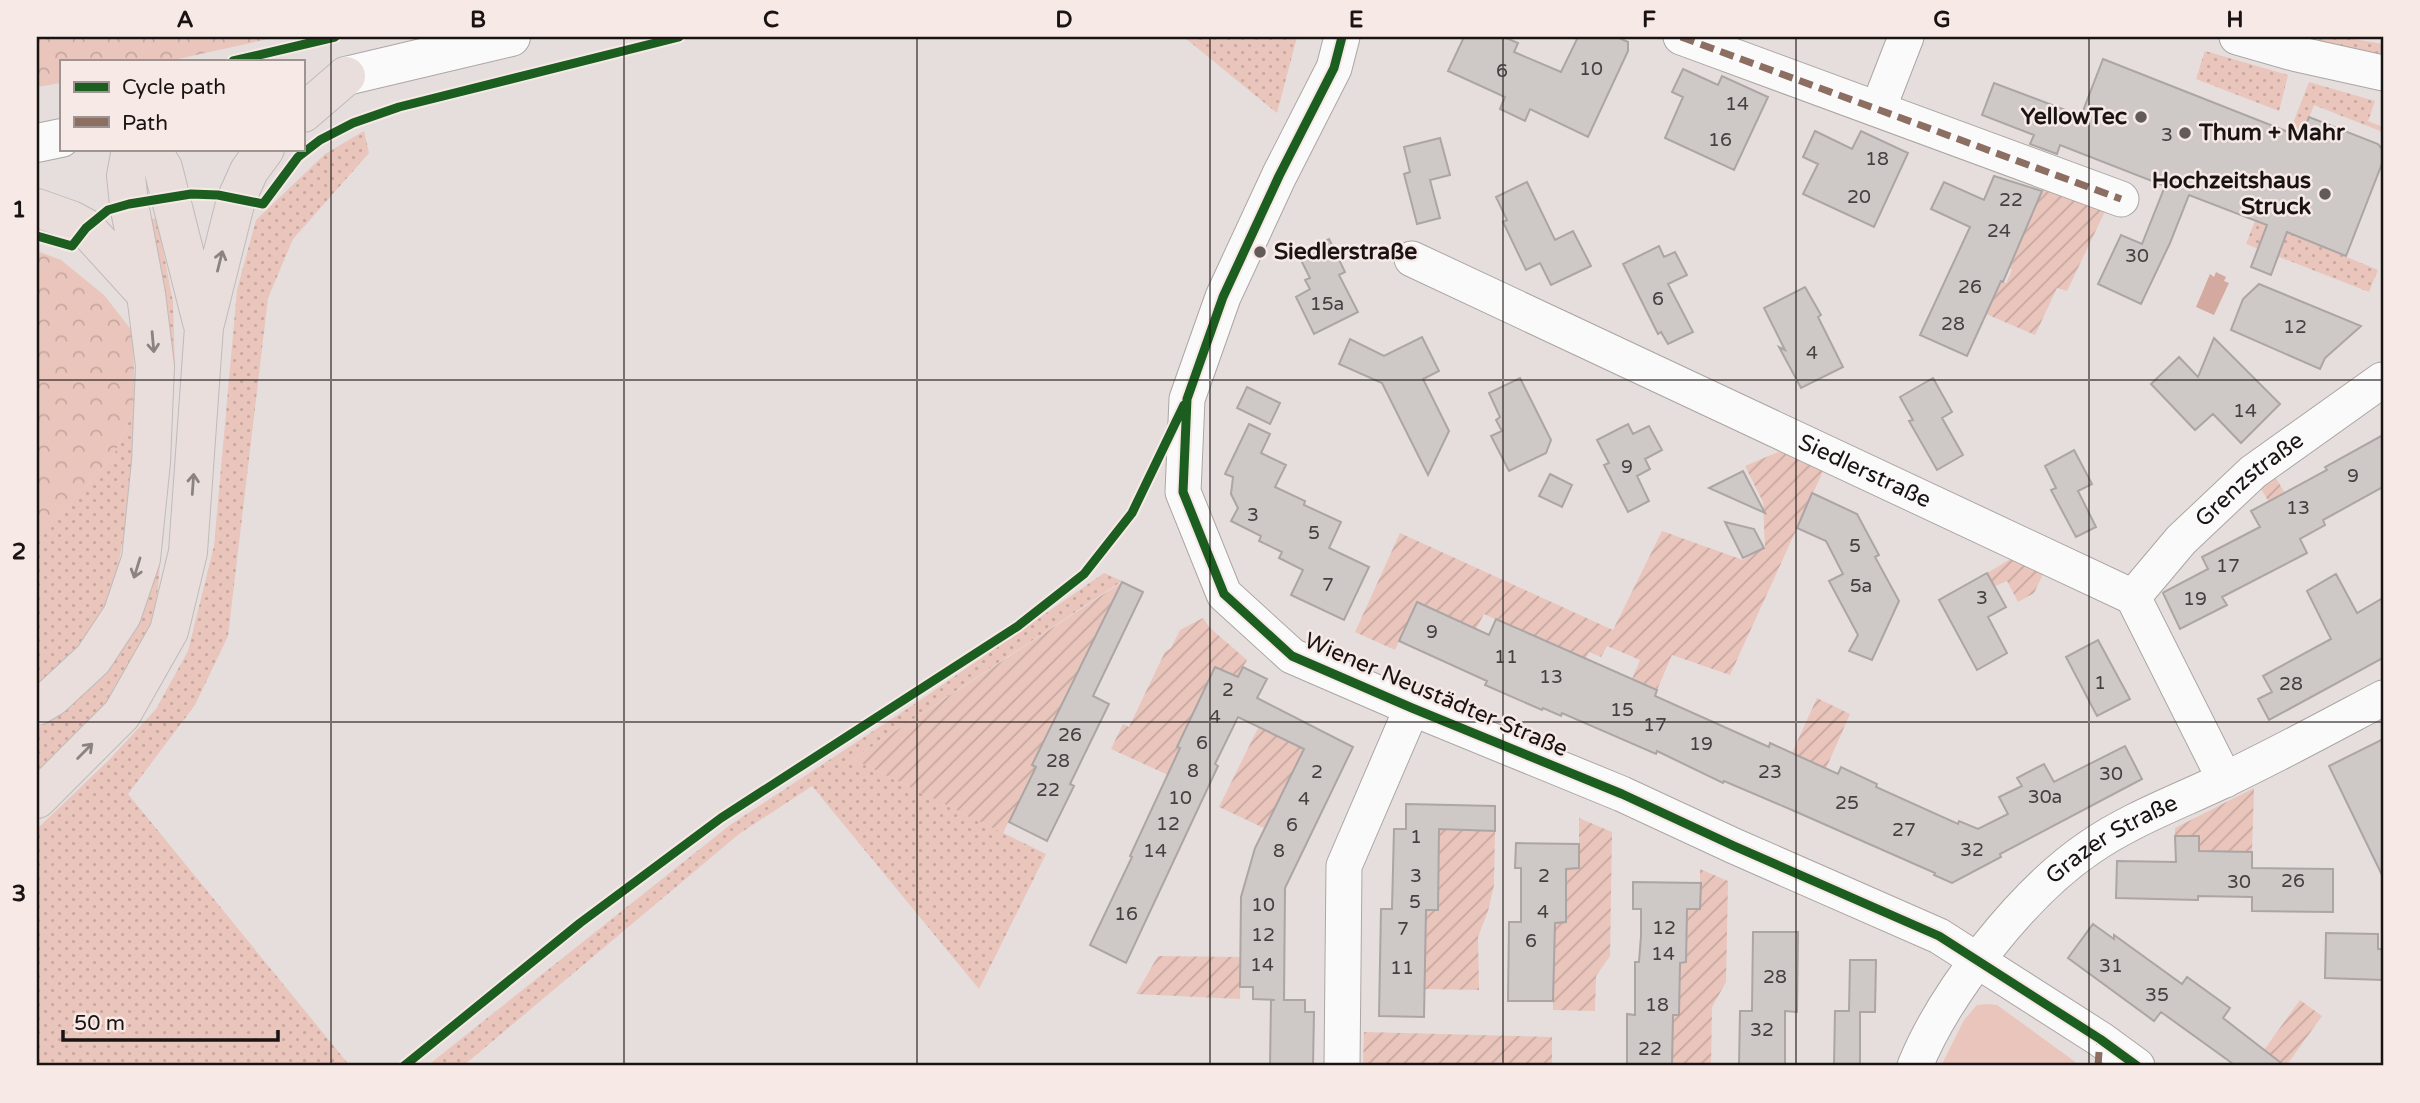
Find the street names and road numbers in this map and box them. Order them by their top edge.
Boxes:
street label: Grenzstraße [2190,426,2309,533]
street label: Siedlerstraße [1794,428,1936,514]
street label: Wiener Neustädter Straße [1300,627,1572,763]
street label: Grazer Straße [2040,789,2182,890]

